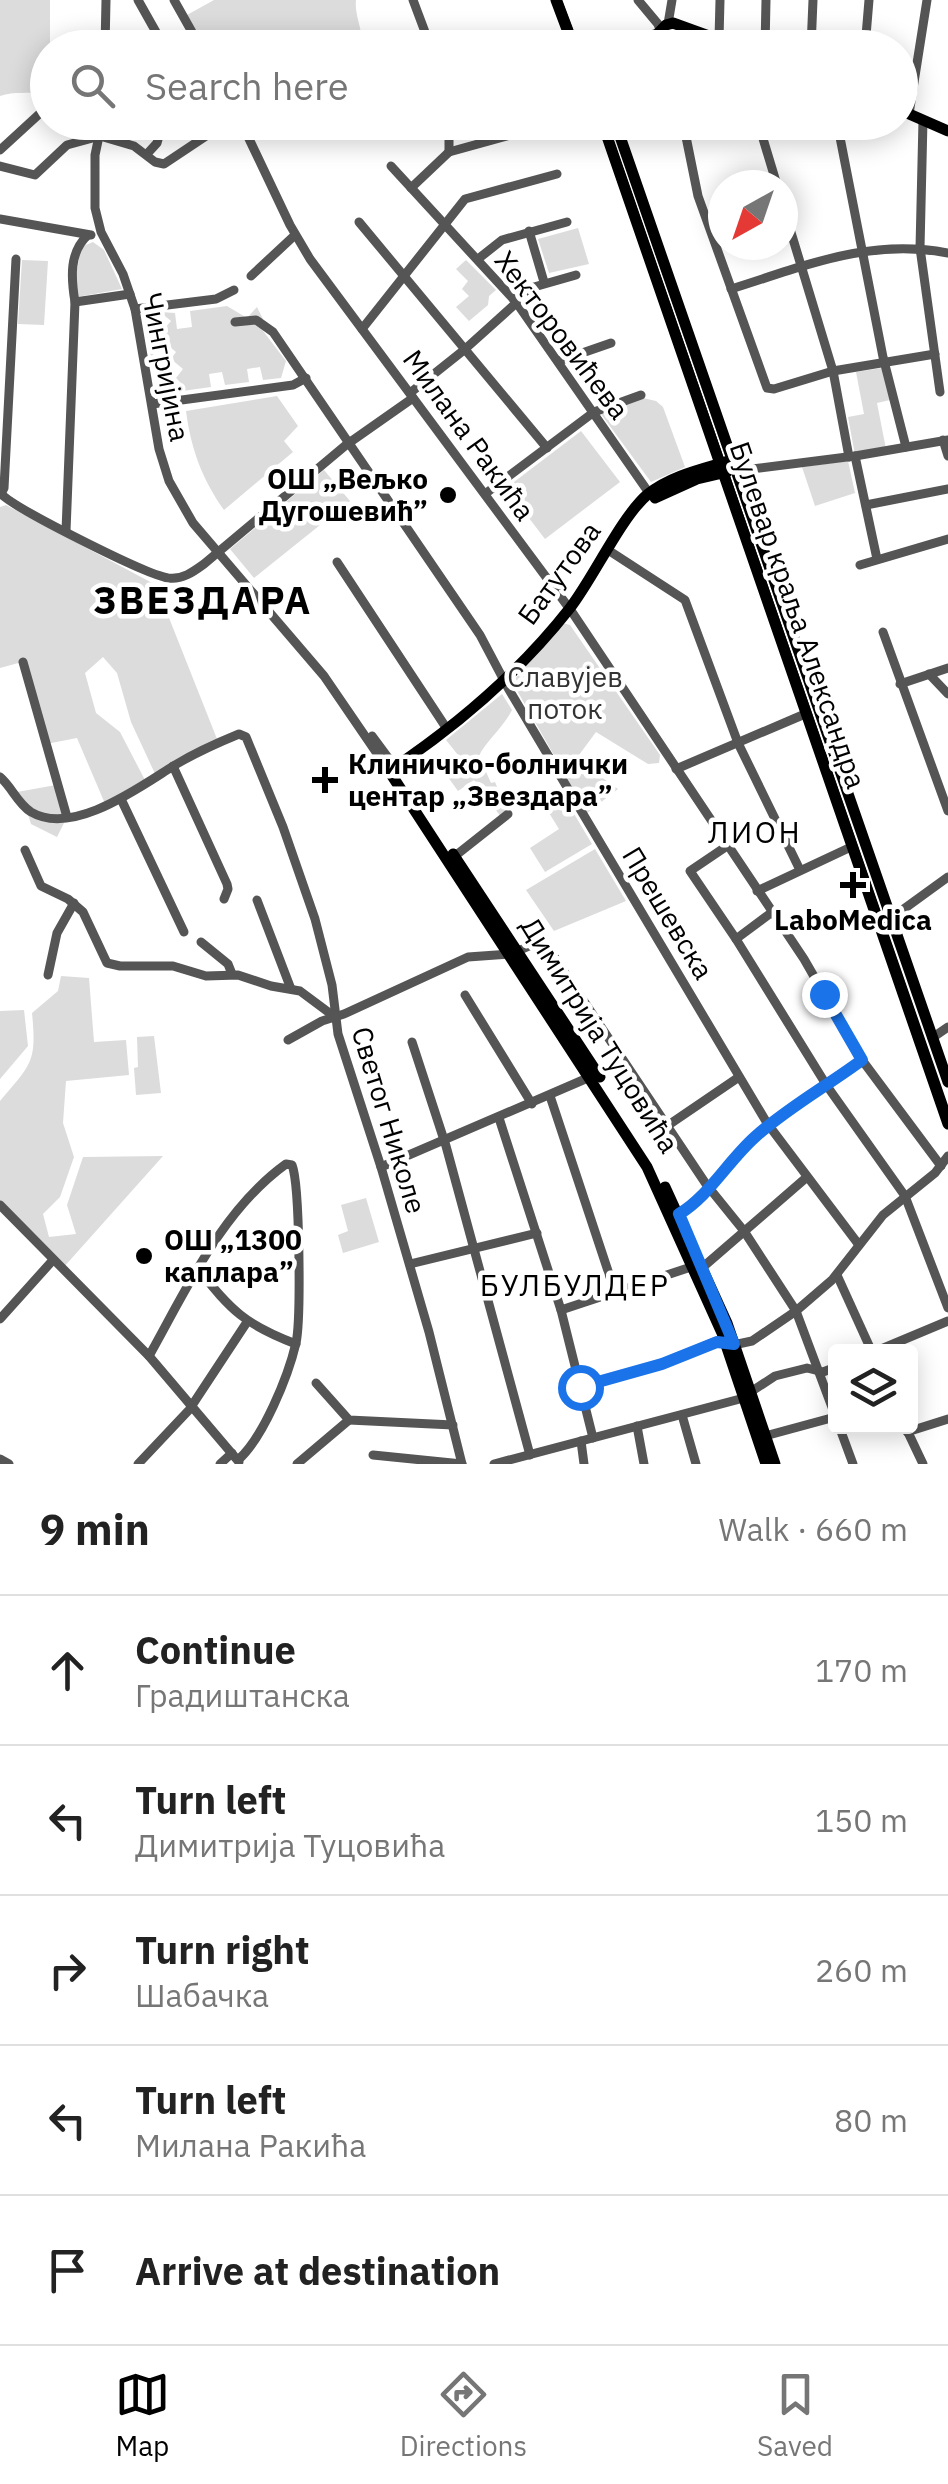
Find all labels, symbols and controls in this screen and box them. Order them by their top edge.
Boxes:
search box [30,30,918,140]
icon: search [65,58,120,113]
text: Search here [145,61,349,110]
north arrow [708,170,798,260]
street label: Хекторовићева [487,243,638,426]
street label: Чингријина [134,289,199,444]
street label: Милана Ракића [395,342,544,527]
street label: Булевар краља Александра [722,437,875,793]
place label: ОШ „Вељко Дугошевић” [259,460,428,529]
marker: ОШ „Вељко Дугошевић” [437,484,459,506]
street label: Батутова [509,514,609,632]
district label: ЗВЕЗДАРА [93,575,313,624]
park label: Славујев поток [507,658,623,727]
place label: Клиничко-болнички центар „Звездара” [348,745,628,814]
marker: Клиничко-болнички центар „Звездара” [312,767,338,793]
district label: ЛИОН [708,812,802,851]
street label: Прешевска [614,840,723,986]
marker: LaboMedica [840,872,866,898]
place label: LaboMedica [774,901,932,938]
street label: Димитрија Туцовића [513,910,688,1160]
route end [802,972,848,1018]
street label: Светог Николе [344,1022,435,1218]
place label: ОШ „1300 каплара” [164,1221,302,1290]
marker: ОШ „1300 каплара” [133,1245,155,1267]
district label: БУЛБУЛДЕР [480,1265,670,1304]
map controls [828,1344,918,1434]
button: layers [828,1344,918,1434]
route start [558,1365,604,1411]
text: 9 min [40,1502,150,1557]
text: Walk · 660 m [719,1508,908,1550]
text: Continue [135,1625,296,1674]
icon: ahead [40,1643,95,1698]
text: 170 m [815,1649,908,1691]
text: Градиштанска [135,1674,350,1716]
text: Turn left [135,1775,286,1824]
icon: left [40,1793,95,1848]
text: 150 m [815,1799,908,1841]
text: Димитрија Туцовића [135,1824,445,1866]
text: Turn right [135,1925,310,1974]
icon: right [40,1943,95,1998]
text: 260 m [815,1949,908,1991]
text: Шабачка [135,1974,269,2016]
text: Turn left [135,2075,286,2124]
icon: left [40,2093,95,2148]
text: 80 m [834,2099,908,2141]
text: Милана Ракића [135,2124,366,2166]
icon: arrive [40,2243,95,2298]
text: Arrive at destination [135,2246,500,2295]
tab: Map [115,2367,170,2464]
tab: Directions [400,2367,527,2464]
tab: Saved [757,2367,833,2464]

